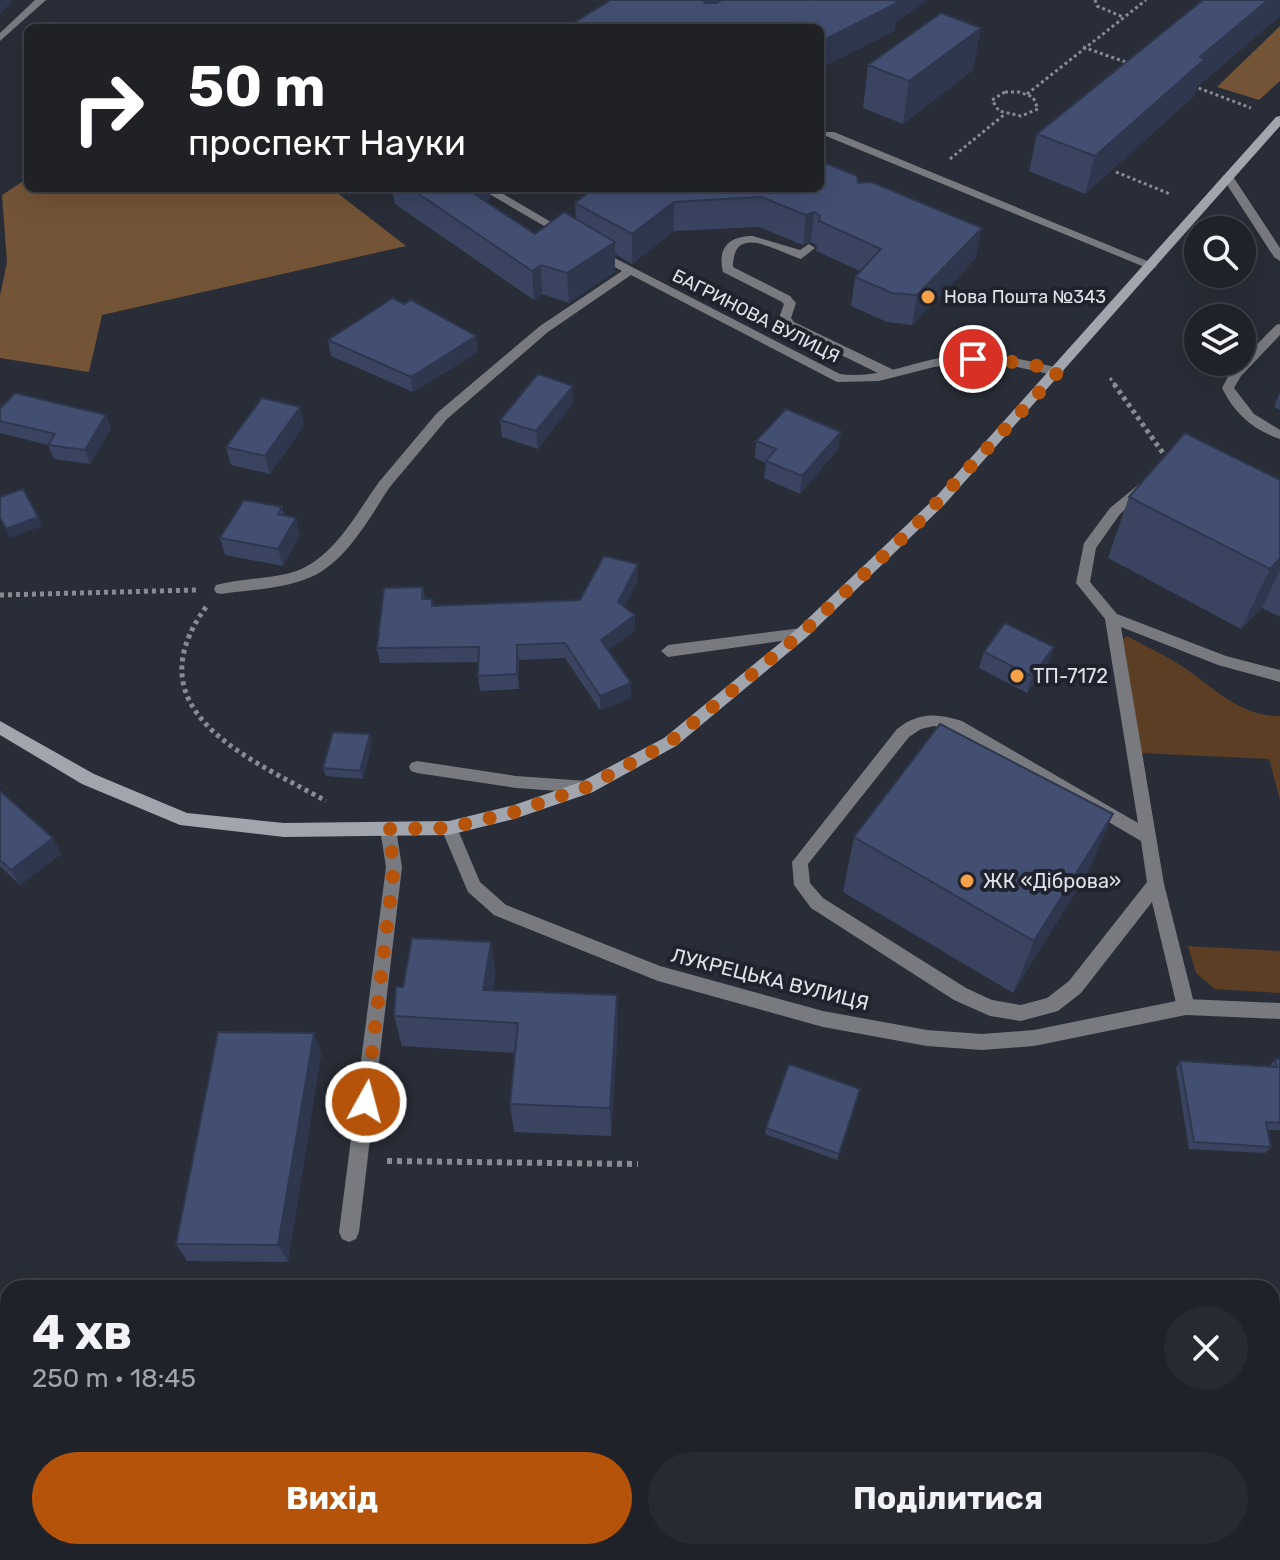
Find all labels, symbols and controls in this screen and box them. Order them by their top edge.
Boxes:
text: 50 m [188,54,325,120]
icon: right [56,56,160,160]
text: проспект Науки [188,121,466,164]
map controls [1184,216,1256,376]
button: search [1184,216,1256,288]
street label: БАГРИНОВА ВУЛИЦЯ [669,264,843,368]
place label: Нова Пошта №343 [944,286,1106,308]
marker: Нова Пошта №343 [919,288,937,306]
button: layers [1184,304,1256,376]
pin [939,325,1007,393]
icon: arrive [951,337,995,381]
place label: ТП-7172 [1033,664,1108,688]
marker: ТП-7172 [1008,667,1026,685]
place label: ЖК «Діброва» [983,869,1121,893]
marker: ЖК «Діброва» [958,872,976,890]
street label: ЛУКРЕЦЬКА ВУЛИЦЯ [669,943,871,1015]
position arrow [324,1060,408,1144]
text: 4 хв [32,1304,132,1361]
button: close [1164,1306,1248,1390]
text: 250 m · 18:45 [32,1363,196,1394]
button: Вихід [32,1452,632,1544]
button: Поділитися [648,1452,1248,1544]

